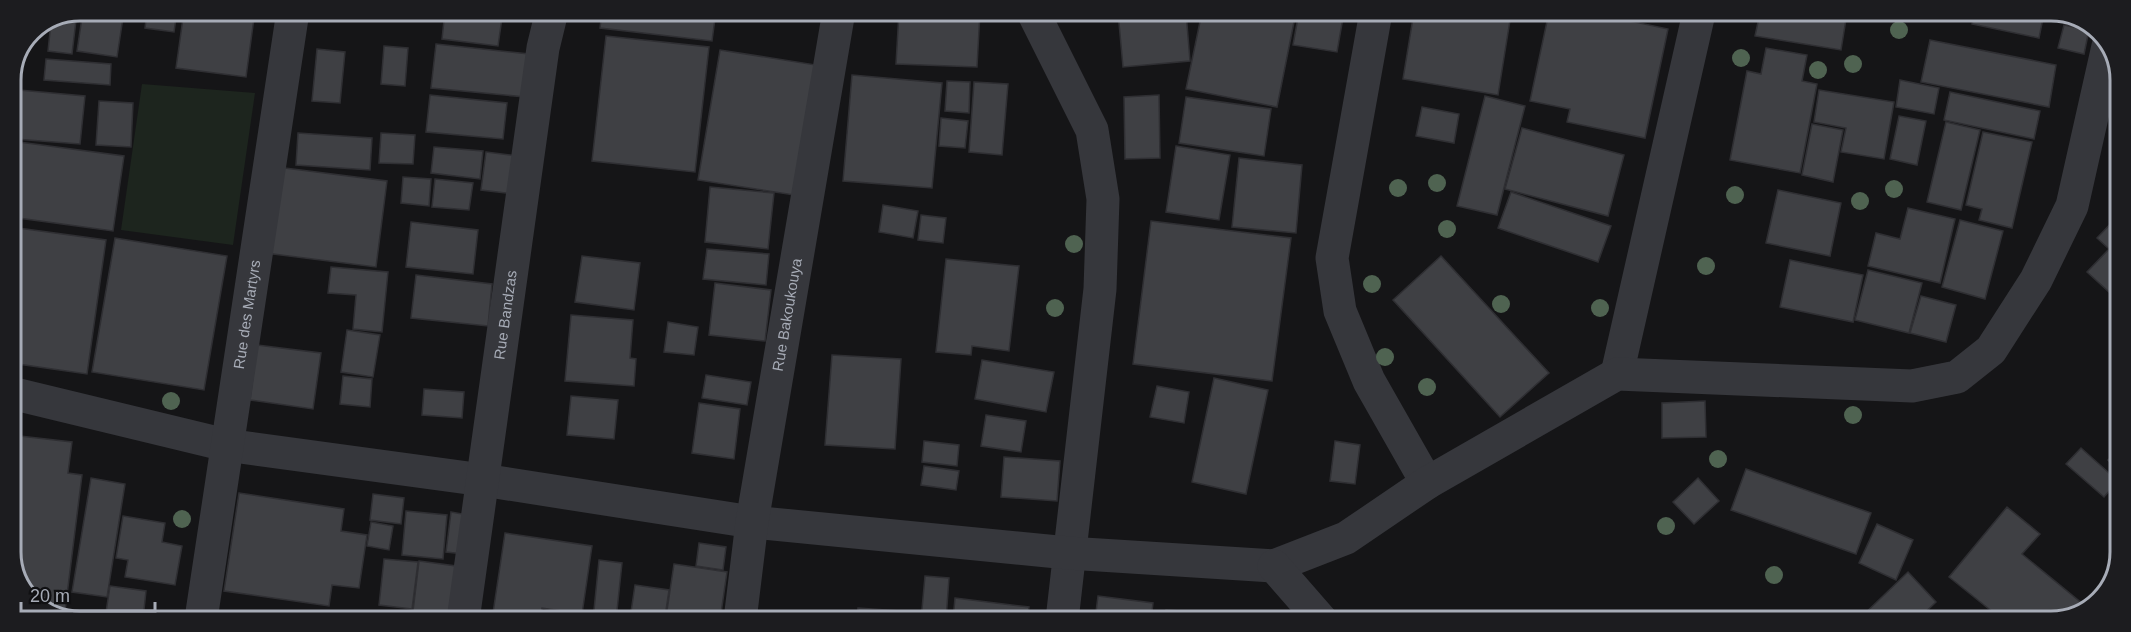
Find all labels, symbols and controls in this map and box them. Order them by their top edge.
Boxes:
street label: Rue Bakoukouya [769,256,805,372]
street label: Rue des Martyrs [230,259,263,370]
street label: Rue Bandzas [491,269,520,361]
scale bar [21,575,154,613]
text: 20 m [30,586,70,606]

